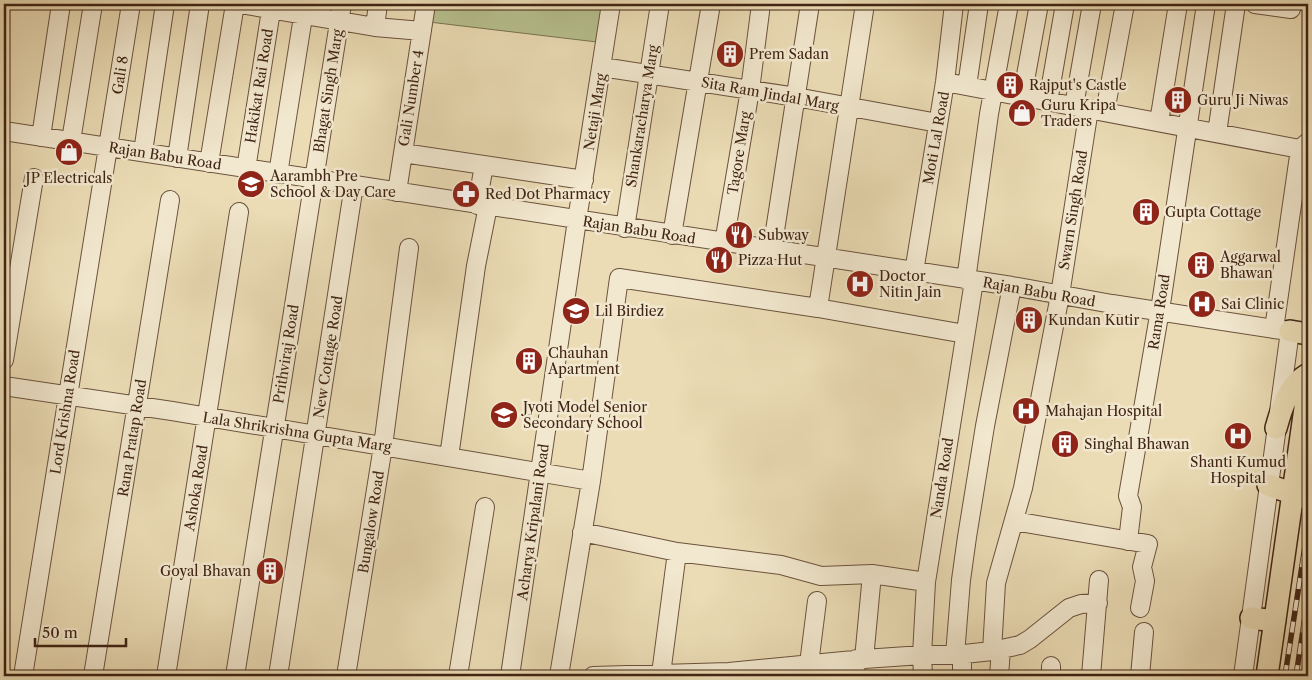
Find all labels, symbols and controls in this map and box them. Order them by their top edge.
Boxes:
street label: Hakikat Rai Road [241,27,277,145]
street label: Bhagat Singh Marg [309,27,347,154]
building icon: Prem Sadan [715,39,745,69]
street label: Shankaracharya Marg [622,43,662,189]
place label: Prem Sadan [749,45,829,63]
street label: Gali Number 4 [394,48,428,148]
street label: Gali 8 [108,54,132,96]
building icon: Rajput's Castle [995,70,1025,100]
street label: Netaji Marg [580,71,610,152]
street label: Sita Ram Jindal Marg [700,73,841,115]
place label: Rajput's Castle [1029,76,1127,94]
building icon: Guru Ji Niwas [1163,85,1193,115]
street label: Moti Lal Road [919,89,953,186]
place label: Guru Ji Niwas [1197,91,1288,109]
place label: Guru Kripa Traders [1041,96,1117,130]
shop icon: Guru Kripa Traders [1007,98,1037,128]
street label: Tagore Marg [724,109,755,196]
shop icon: JP Electricals [54,137,84,167]
street label: Rajan Babu Road [107,138,223,174]
street label: Swarn Singh Road [1055,148,1091,271]
place label: Aarambh Pre School & Day Care [269,167,396,201]
place label: JP Electricals [24,169,112,187]
school or university icon: Aarambh Pre School & Day Care [236,169,266,199]
pharmacy icon: Red Dot Pharmacy [451,179,481,209]
place label: Red Dot Pharmacy [485,185,611,203]
building icon: Gupta Cottage [1131,197,1161,227]
place label: Gupta Cottage [1165,203,1261,221]
street label: Rajan Babu Road [581,212,697,248]
restaurant icon: Subway [724,220,754,250]
place label: Subway [758,226,809,244]
restaurant icon: Pizza Hut [704,245,734,275]
place label: Aggarwal Bhawan [1219,248,1281,282]
building icon: Aggarwal Bhawan [1186,250,1216,280]
place label: Pizza Hut [738,251,802,269]
place label: Doctor Nitin Jain [879,267,942,301]
hospital icon: Doctor Nitin Jain [845,269,875,299]
street label: Rama Road [1144,272,1174,351]
street label: Rajan Babu Road [981,273,1097,311]
hospital icon: Sai Clinic [1187,289,1217,319]
street label: New Cottage Road [309,294,347,420]
place label: Sai Clinic [1221,295,1284,313]
school or university icon: Lil Birdiez [561,296,591,326]
place label: Lil Birdiez [595,302,664,320]
street label: Prithviraj Road [269,303,303,405]
building icon: Kundan Kutir [1014,305,1044,335]
place label: Kundan Kutir [1048,311,1139,329]
place label: Chauhan Apartment [547,344,620,378]
building icon: Chauhan Apartment [514,346,544,376]
street label: Lord Krishna Road [46,348,84,476]
street label: Rana Pratap Road [114,377,150,498]
hospital icon: Mahajan Hospital [1011,396,1041,426]
place label: Jyoti Model Senior Secondary School [521,398,647,432]
school or university icon: Jyoti Model Senior Secondary School [489,400,519,430]
place label: Mahajan Hospital [1045,402,1162,420]
street label: Lala Shrikrishna Gupta Marg [201,408,393,456]
hospital icon: Shanti Kumud Hospital [1223,421,1253,451]
building icon: Singhal Bhawan [1050,429,1080,459]
place label: Singhal Bhawan [1084,435,1190,453]
street label: Nanda Road [927,436,957,520]
street label: Acharya Kripalani Road [513,442,553,602]
street label: Ashoka Road [180,443,212,533]
place label: Shanti Kumud Hospital [1190,453,1286,487]
street label: Bungalow Road [354,469,388,575]
building icon: Goyal Bhavan [255,556,285,586]
place label: Goyal Bhavan [160,562,251,580]
scale bar [35,615,126,647]
text: 50 m [42,623,78,642]

